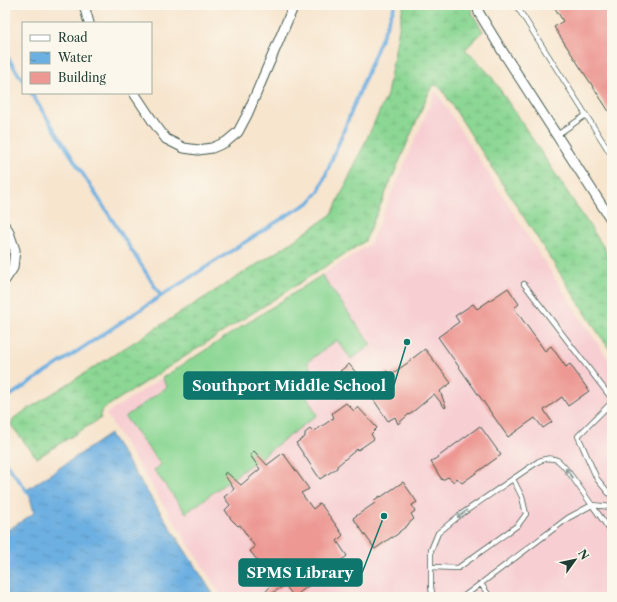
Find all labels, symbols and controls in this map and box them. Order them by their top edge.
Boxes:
legend [22,22,152,94]
text: Road [58,30,88,45]
text: Water [57,50,92,65]
text: Building [58,70,106,85]
callout: Southport Middle School [184,372,394,399]
text: Southport Middle School [192,376,386,395]
one-way arrow [565,468,573,479]
one-way arrow [457,510,468,518]
north arrow [555,540,595,580]
text: N [575,547,592,563]
callout: SPMS Library [239,559,362,586]
text: SPMS Library [247,563,354,582]

